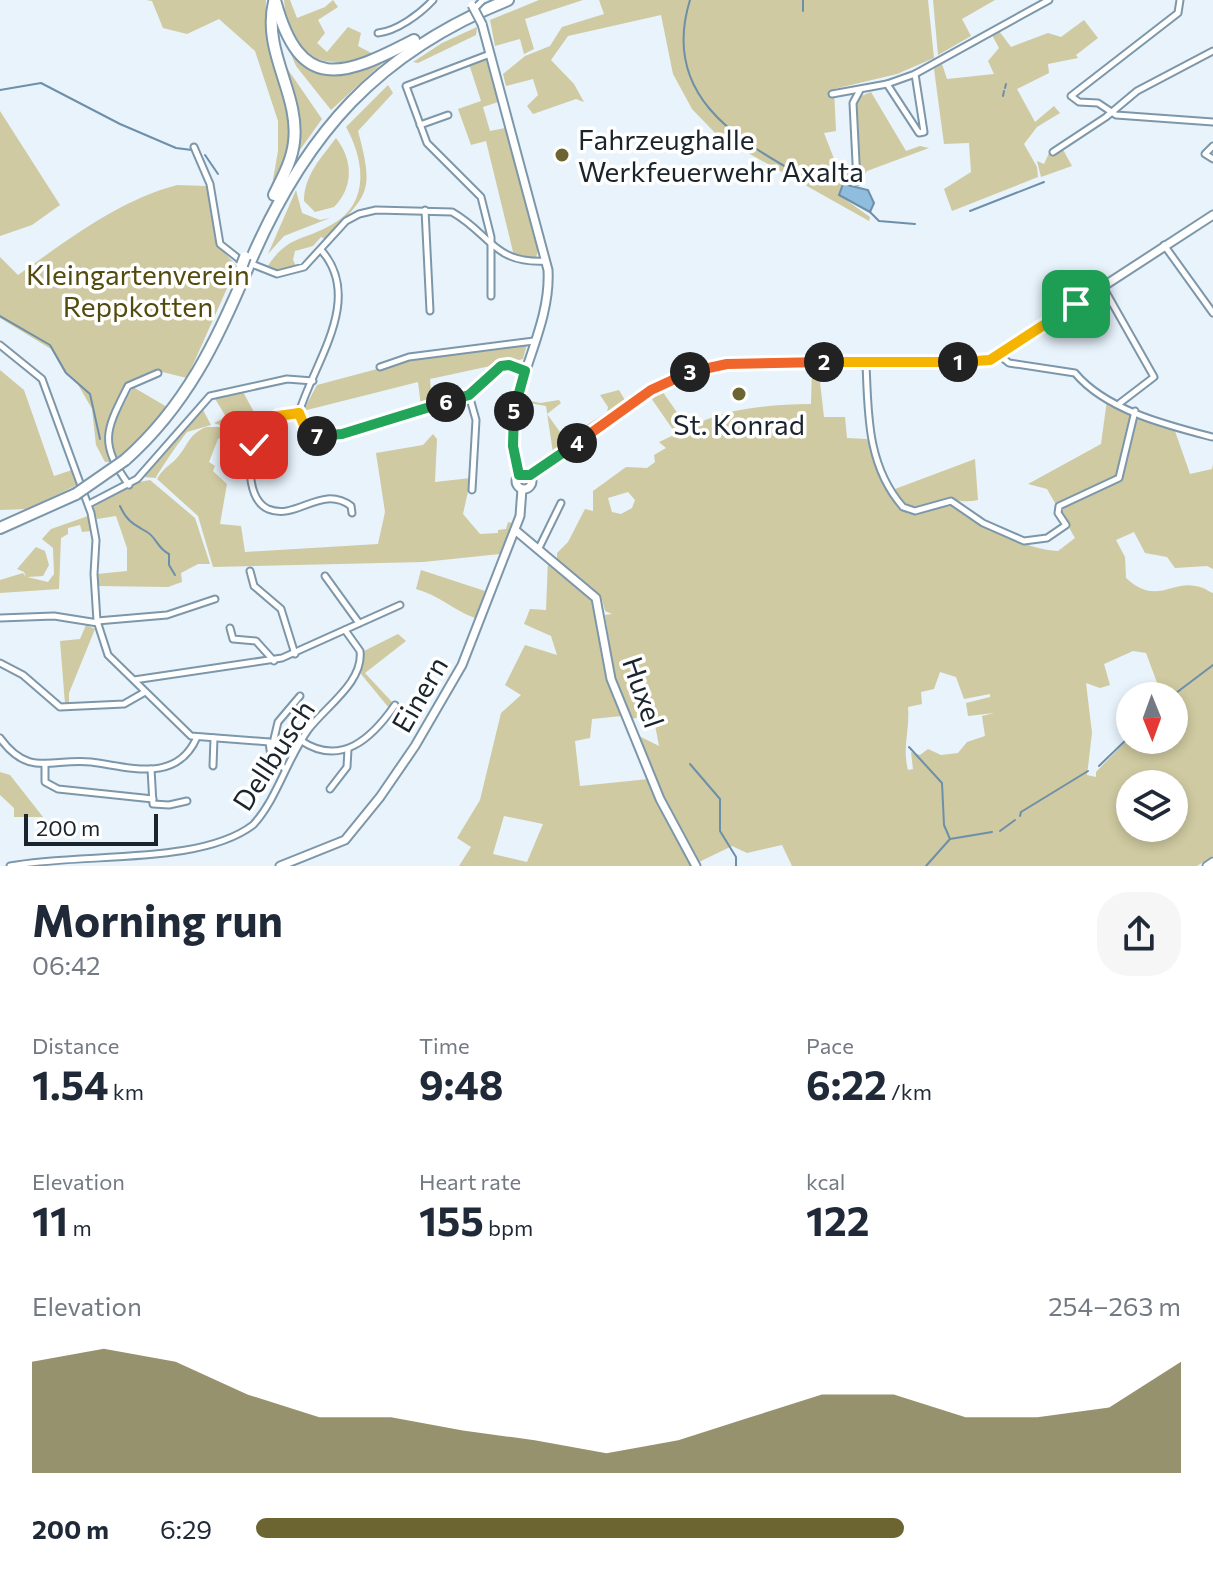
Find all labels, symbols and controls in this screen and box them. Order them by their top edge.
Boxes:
place label: Fahrzeughalle Werkfeuerwehr Axalta [578,122,864,188]
marker: Fahrzeughalle Werkfeuerwehr Axalta [553,146,571,164]
park label: Kleingartenverein Reppkotten [26,257,250,323]
pin [1042,270,1110,338]
icon: arrive [1054,282,1098,326]
pin: 2 [804,342,844,382]
pin: 1 [938,342,978,382]
text: 2 [818,348,830,375]
text: 1 [953,348,963,375]
pin: 3 [670,352,710,392]
text: 3 [684,358,696,385]
pin: 6 [426,382,466,422]
marker: St. Konrad [730,385,748,403]
text: 6 [439,388,453,415]
pin: 5 [494,391,534,431]
text: 5 [508,397,520,424]
place label: St. Konrad [673,407,805,441]
pin [220,411,288,479]
pin: 7 [297,416,337,456]
text: 7 [311,422,323,449]
icon: check [232,423,276,467]
pin: 4 [557,423,597,463]
text: 4 [570,429,584,456]
street label: Einern [384,650,454,738]
street label: Huxel [616,652,672,732]
north arrow [1116,682,1188,754]
map controls [1116,682,1188,842]
street label: Dellbusch [225,694,321,816]
button: layers [1116,770,1188,842]
scale bar [24,810,158,846]
text: 200 m [36,814,100,841]
text: Morning run [32,892,283,946]
button: share [1097,892,1181,976]
text: 06:42 [32,949,101,980]
text: Distance [32,1032,119,1059]
text: Time [419,1032,470,1059]
text: Pace [806,1032,854,1059]
text: 1.54 [32,1059,109,1108]
text: 9:48 [419,1059,504,1108]
text: 6:22 [806,1059,887,1108]
text: km [109,1078,144,1105]
text: /km [887,1078,932,1105]
text: Elevation [32,1168,125,1195]
text: Heart rate [419,1168,521,1195]
text: kcal [806,1168,845,1195]
text: 11 [32,1195,68,1244]
text: 155 [419,1195,484,1244]
text: 122 [806,1195,870,1244]
text: m [68,1214,92,1241]
text: bpm [484,1214,533,1241]
text: Elevation [32,1290,142,1321]
text: 254–263 m [1048,1290,1181,1321]
text: 200 m [32,1513,109,1544]
text: 6:29 [160,1513,212,1544]

